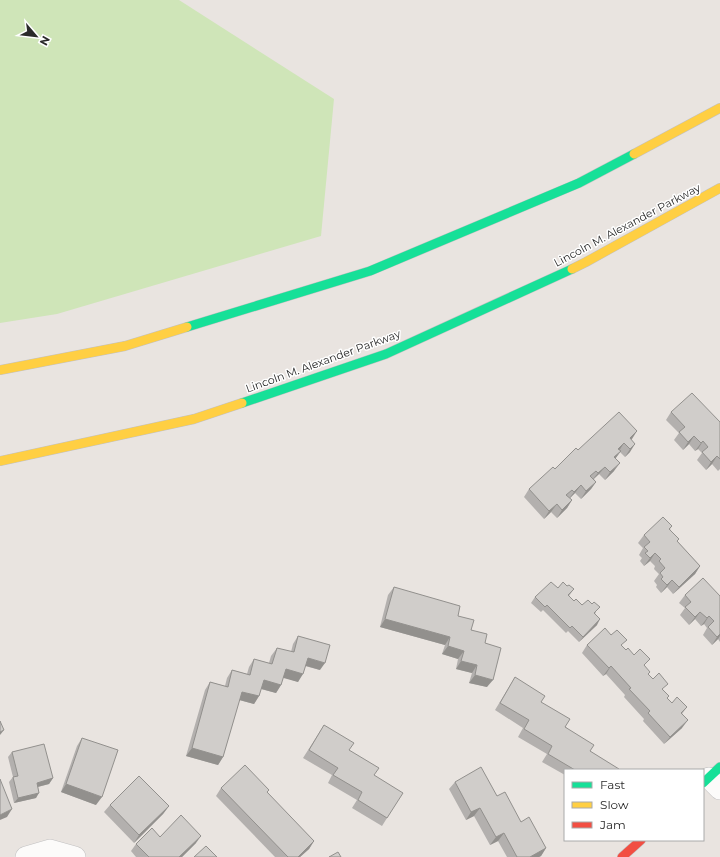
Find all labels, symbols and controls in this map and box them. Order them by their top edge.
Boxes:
north arrow [16,16,56,56]
text: N [37,33,53,48]
street label: Lincoln M. Alexander Parkway [551,180,703,270]
street label: Lincoln M. Alexander Parkway [244,326,402,396]
legend [564,769,704,841]
text: Fast [600,777,625,792]
text: Slow [600,797,629,812]
text: Jam [599,817,626,832]

